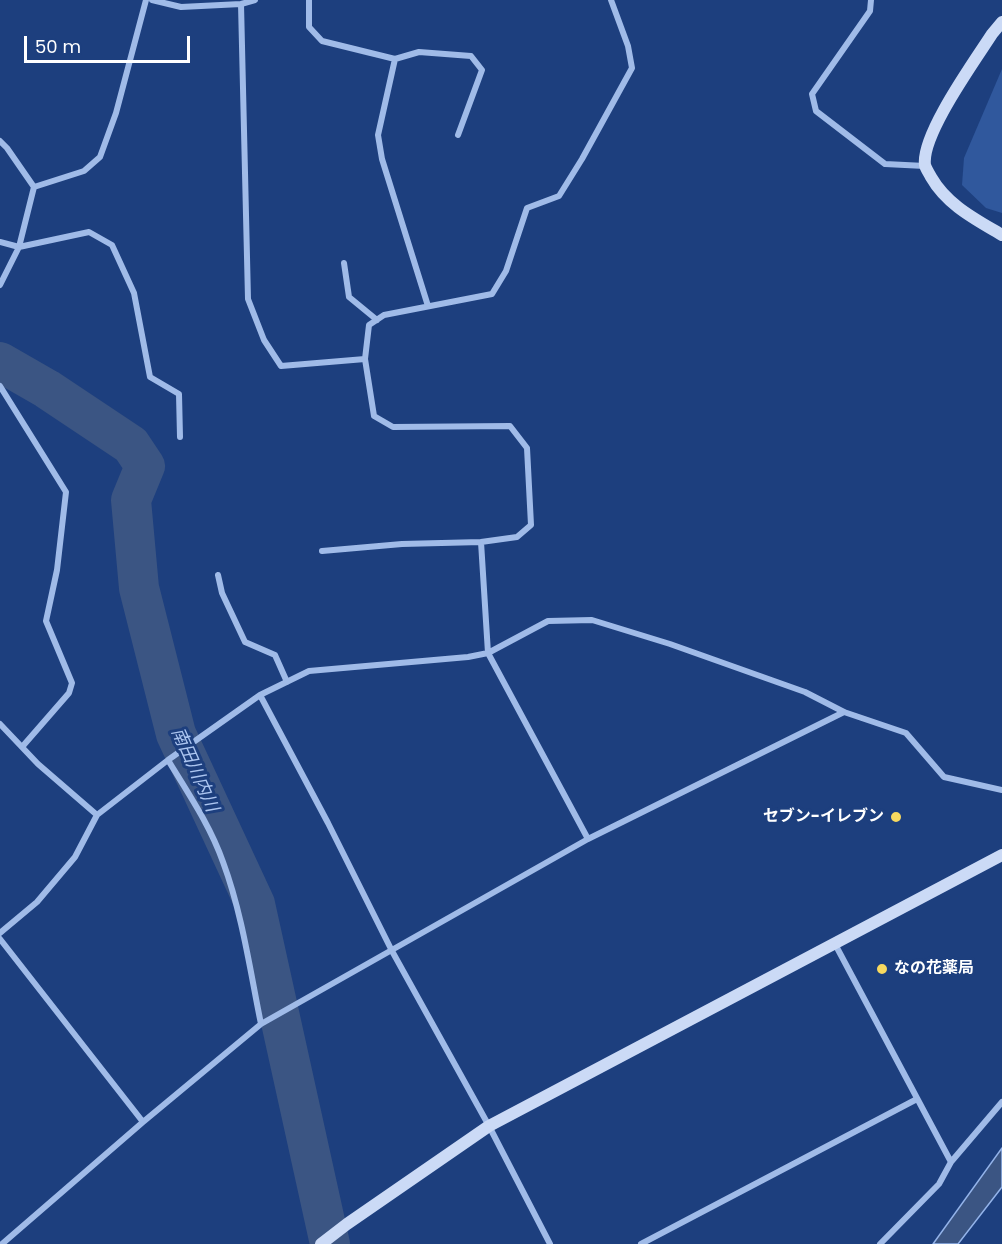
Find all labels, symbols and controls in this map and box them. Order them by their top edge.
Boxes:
scale bar [27,24,194,62]
text: 50 m [35,34,81,59]
water label: 南田川内川 [166,724,222,816]
place label: セブン-イレブン [763,807,884,827]
marker: セブン-イレブン [889,810,903,824]
place label: なの花薬局 [894,959,974,979]
marker: なの花薬局 [875,962,889,976]

